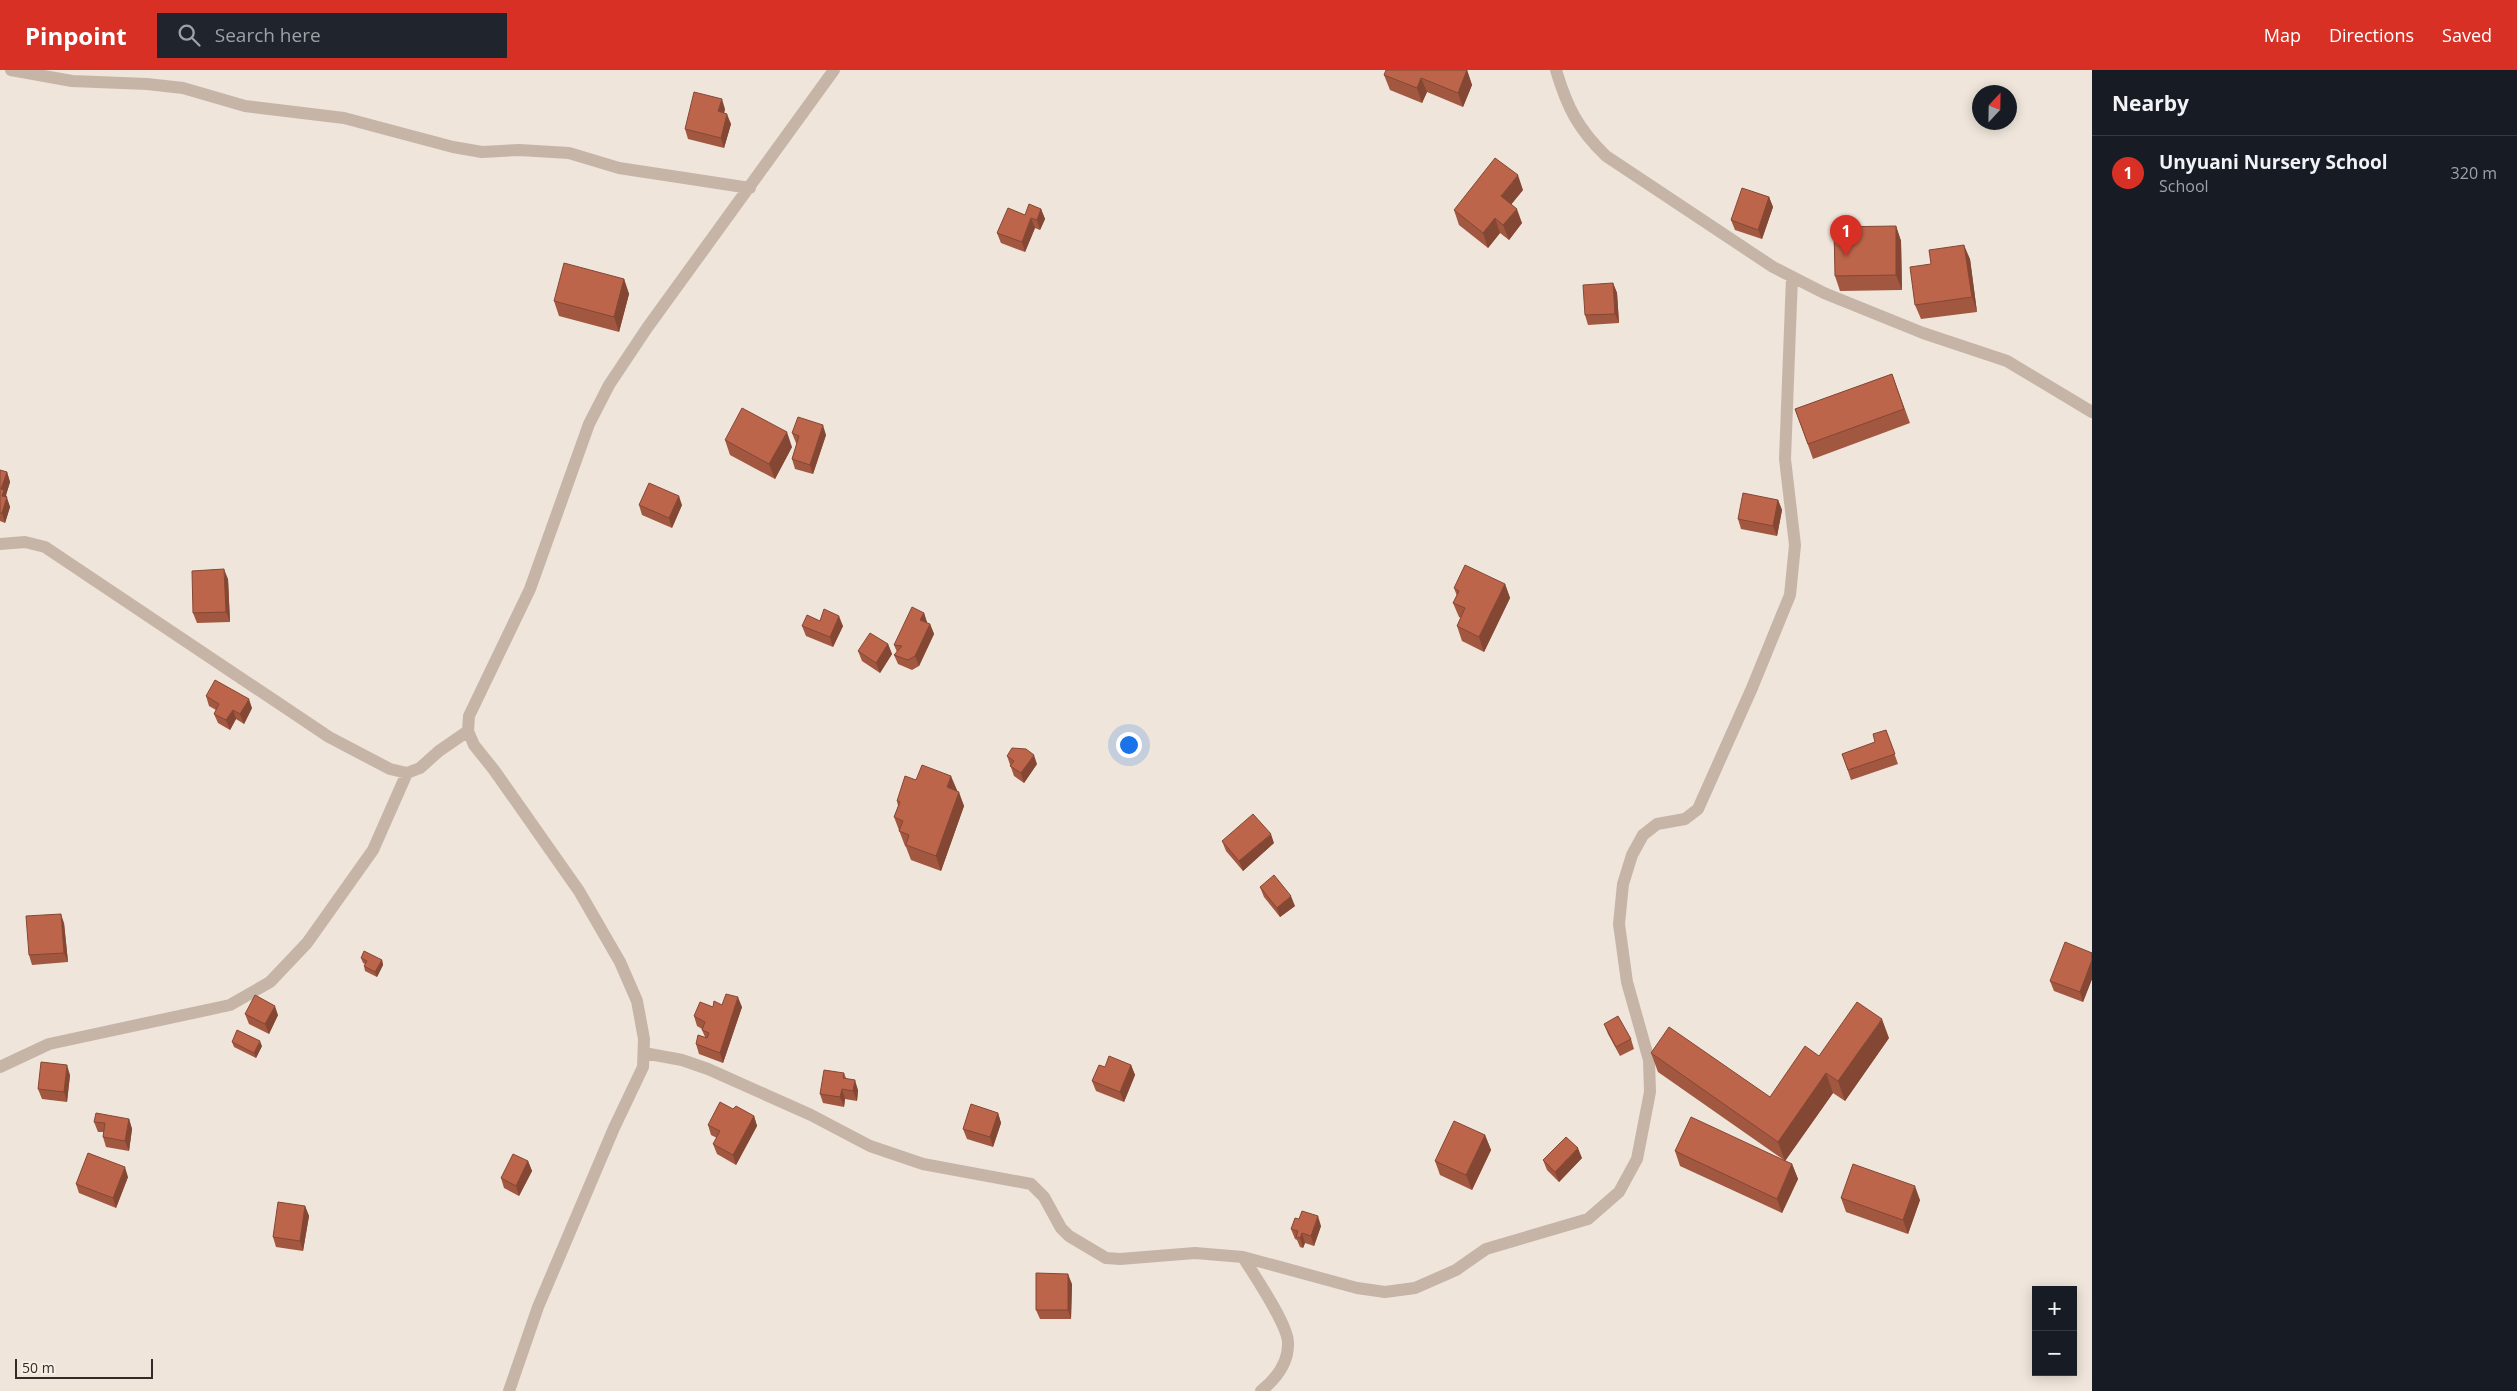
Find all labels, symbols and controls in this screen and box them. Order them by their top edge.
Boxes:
search box [157,13,507,58]
text: Pinpoint [25,19,127,52]
icon: search [175,21,203,49]
text: Search here [215,22,321,48]
text: Map [2264,23,2301,47]
text: Directions [2329,23,2414,47]
text: Saved [2442,23,2492,47]
north arrow [1972,85,2017,130]
text: Nearby [2112,89,2189,117]
text: Unyuani Nursery School [2159,149,2388,175]
text: 1 [2123,162,2133,184]
text: 320 m [2451,162,2497,184]
text: School [2159,175,2209,197]
pin: 1 [1830,215,1862,256]
your location [1116,732,1142,758]
map controls [2032,1286,2077,1376]
button: + [2032,1286,2077,1331]
button: − [2032,1331,2077,1376]
scale bar [15,1356,152,1379]
text: 50 m [22,1358,55,1377]

